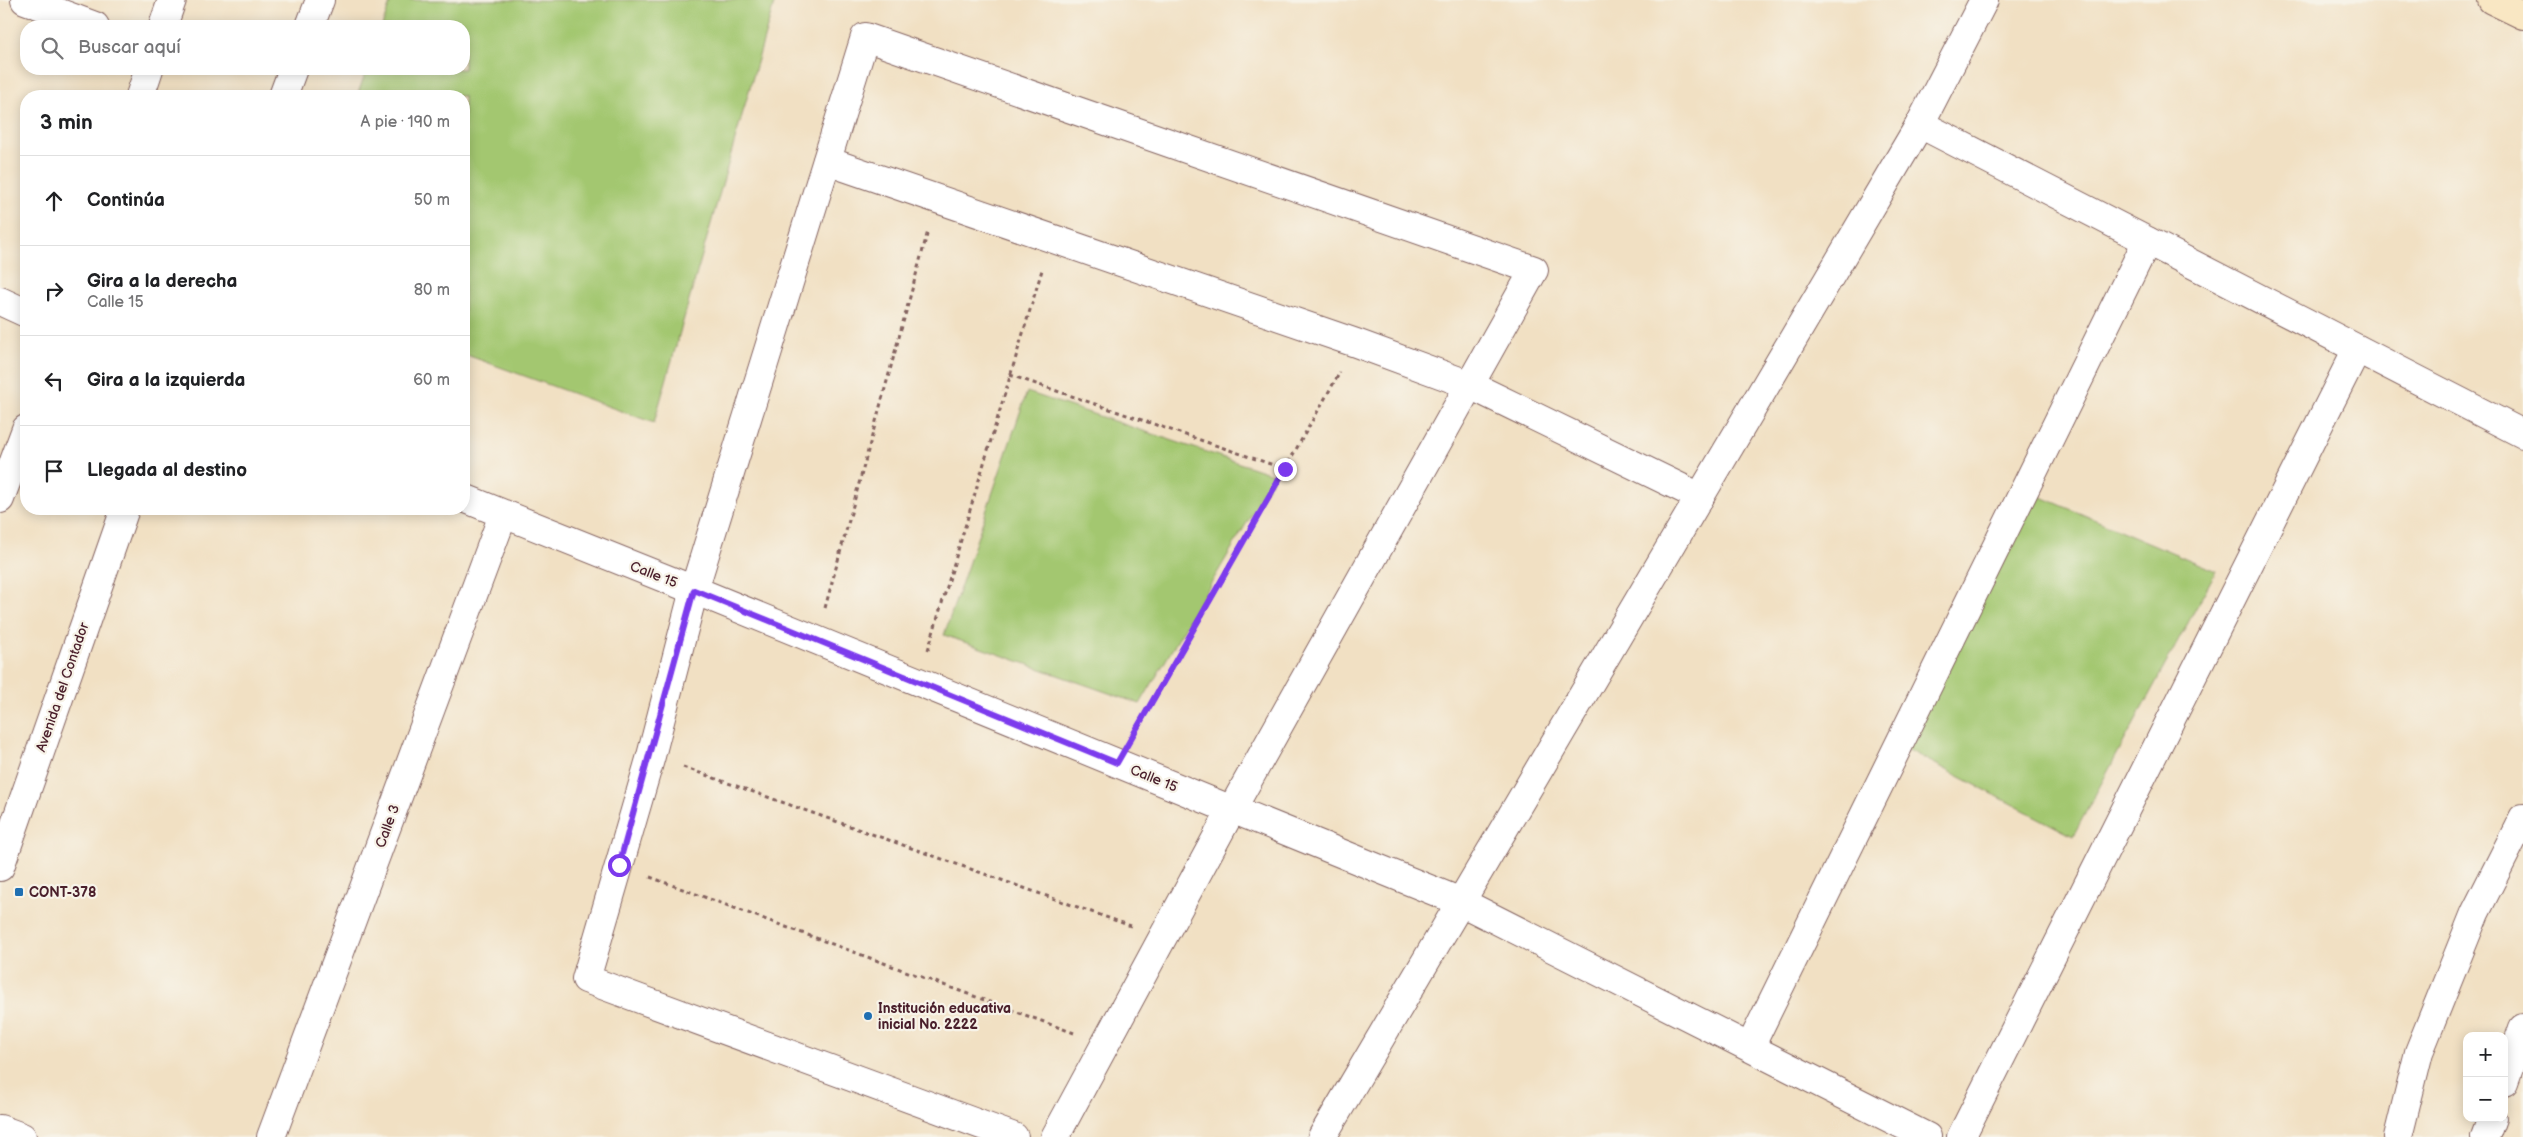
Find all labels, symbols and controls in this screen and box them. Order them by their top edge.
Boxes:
search box [20,20,470,75]
icon: search [38,34,66,62]
text: Buscar aquí [78,36,181,59]
text: 3 min [40,110,93,135]
text: A pie · 190 m [361,113,450,132]
icon: ahead [40,187,68,215]
text: Continúa [87,189,165,212]
text: 50 m [414,191,450,210]
text: Gira a la derecha [87,270,237,293]
icon: right [40,277,68,305]
text: 80 m [414,281,450,300]
text: Calle 15 [87,293,144,312]
icon: left [40,367,68,395]
text: Gira a la izquierda [87,369,245,392]
text: 60 m [413,371,450,390]
icon: arrive [40,457,68,485]
route end [1274,458,1297,481]
text: Llegada al destino [87,459,247,482]
street label: Calle 15 [628,558,680,591]
street label: Avenida del Contador [32,619,93,754]
street label: Calle 15 [1128,761,1180,796]
street label: Calle 3 [372,802,403,850]
route start [608,854,631,877]
place label: CONT-378 [29,884,96,901]
marker: CONT-378 [13,886,25,898]
place label: Institución educativa inicial No. 2222 [878,1000,1011,1033]
marker: Institución educativa inicial No. 2222 [862,1010,874,1022]
map controls [2463,1032,2508,1122]
button: + [2463,1032,2508,1077]
button: − [2463,1077,2508,1122]

